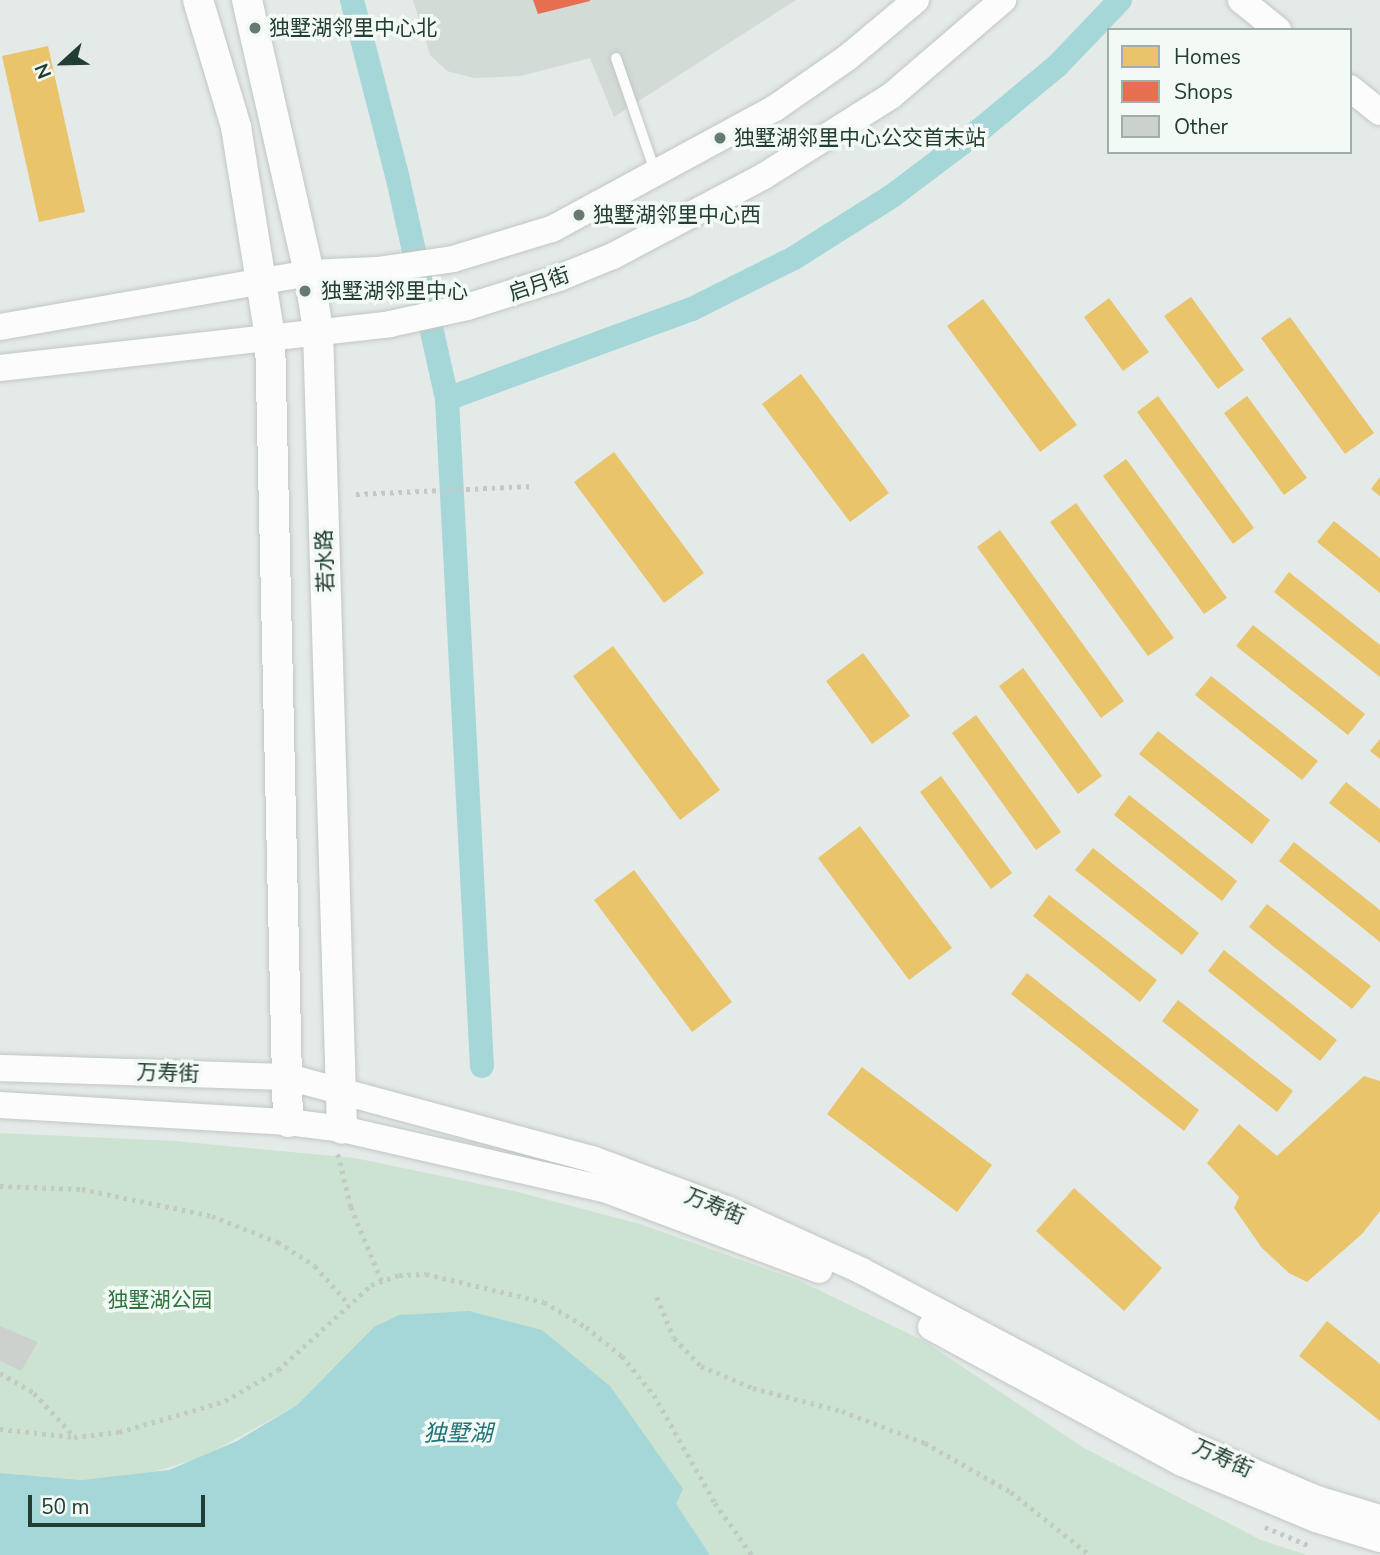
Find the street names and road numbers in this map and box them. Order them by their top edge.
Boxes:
street label: 启月街 [505,262,573,306]
street label: 若水路 [311,529,339,593]
street label: 万寿街 [136,1059,200,1087]
street label: 万寿街 [681,1183,749,1229]
street label: 万寿街 [1189,1434,1257,1482]

